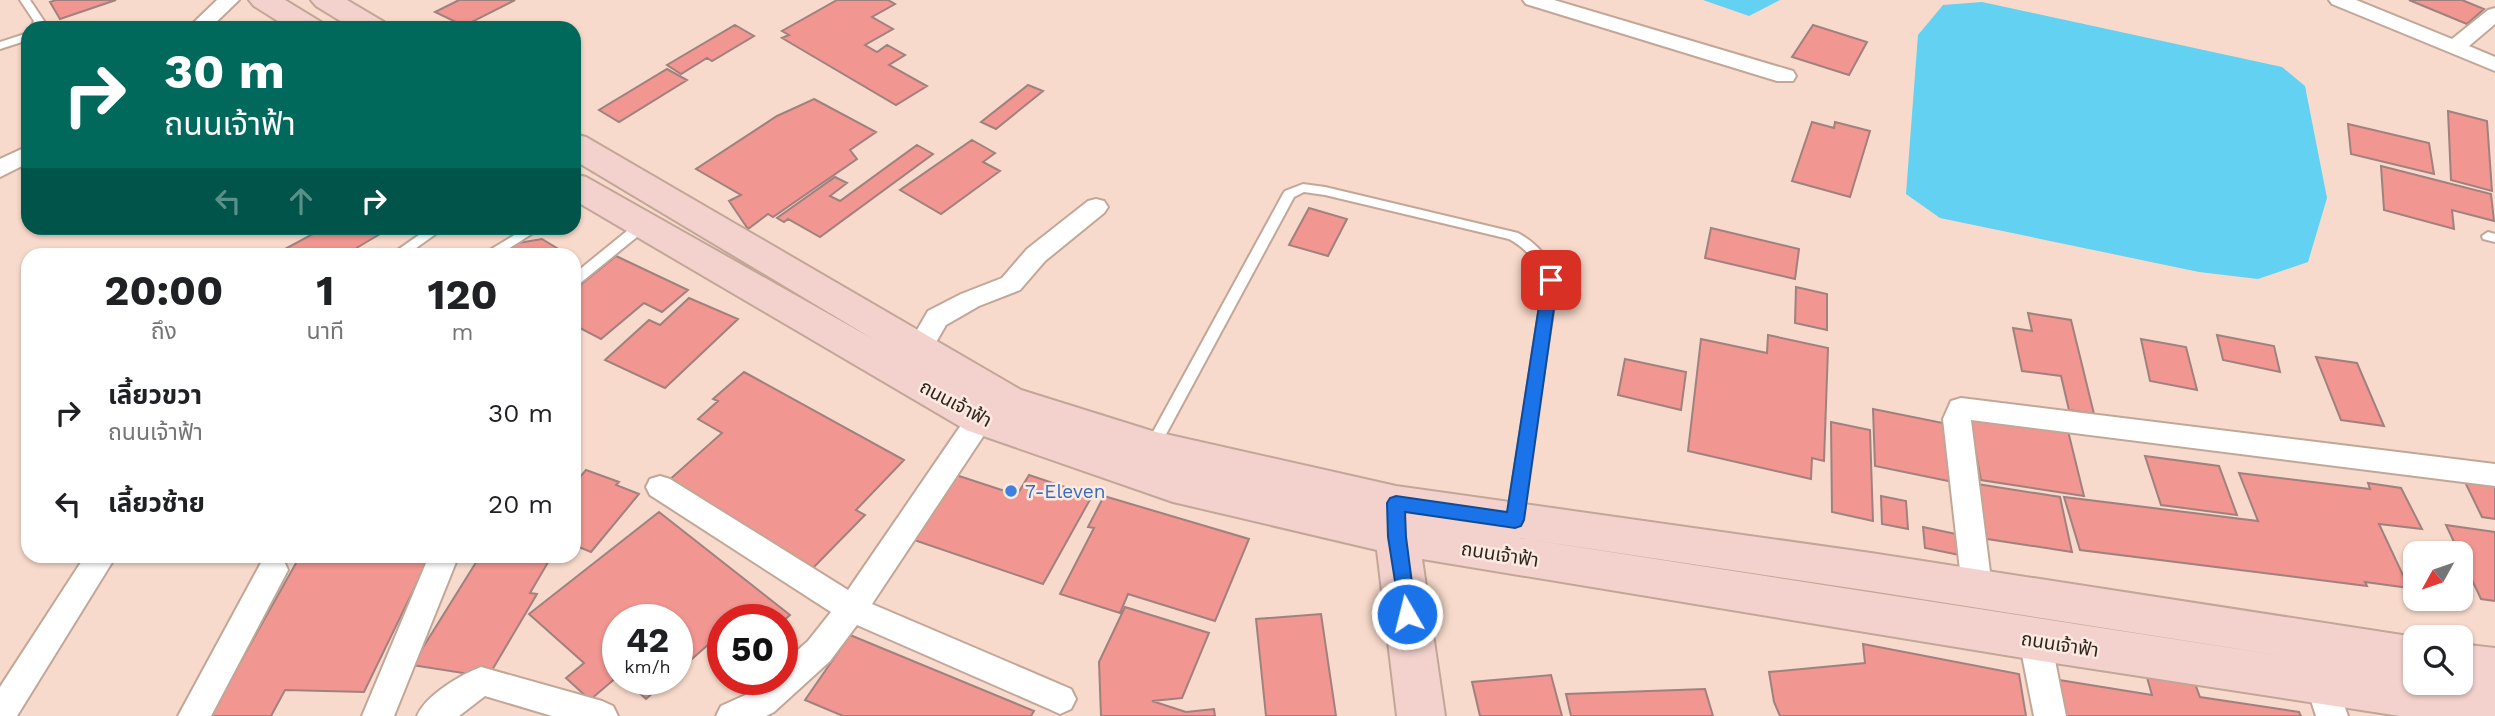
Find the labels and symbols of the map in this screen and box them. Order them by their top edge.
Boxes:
pin [1521,250,1581,310]
street label: ถนนเจ้าฟ้า [916,375,996,432]
place label: 7-Eleven [1025,480,1106,503]
marker: 7-Eleven [1003,483,1019,499]
street label: ถนนเจ้าฟ้า [1459,537,1540,572]
north arrow [2403,541,2473,611]
position arrow [1370,577,1444,651]
speed limit sign: 50 [707,604,798,695]
street label: ถนนเจ้าฟ้า [2019,627,2100,662]

